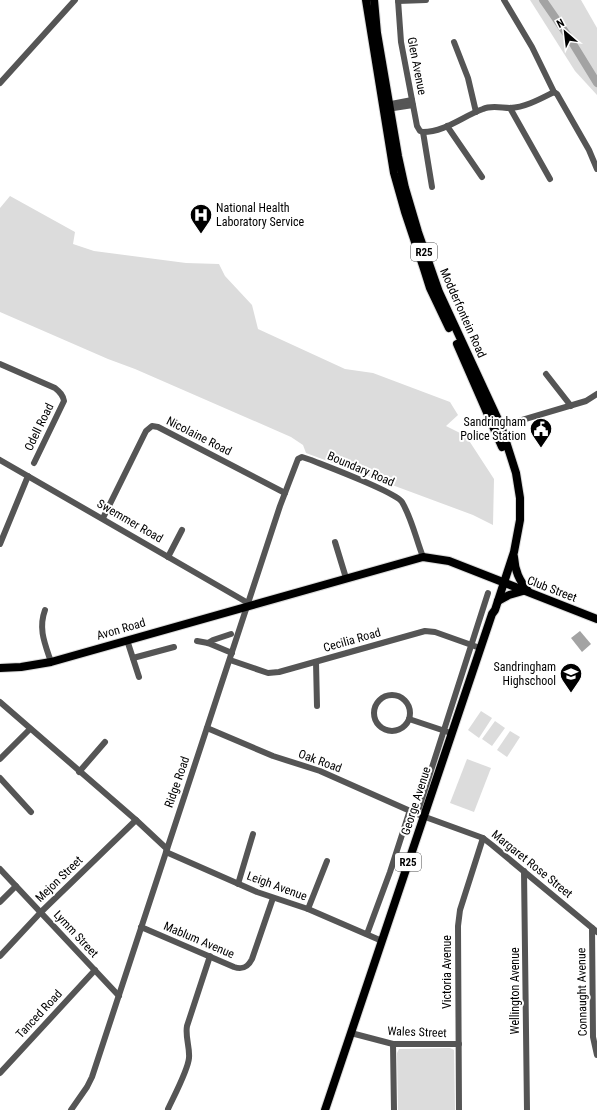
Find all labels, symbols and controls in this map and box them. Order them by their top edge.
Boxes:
north arrow [545,12,585,52]
text: N [555,16,567,31]
street label: Glen Avenue [405,36,430,96]
place label: National Health Laboratory Service [216,201,305,229]
hospital icon: National Health Laboratory Service [188,202,214,235]
road number: R25 [411,243,437,261]
street label: Modderfontein Road [437,266,489,360]
street label: Odell Road [21,401,57,453]
street label: Nicolaine Road [164,414,234,458]
place label: Sandringham Police Station [460,415,526,443]
public building icon: Sandringham Police Station [528,416,554,449]
street label: Boundary Road [325,449,397,489]
street label: Swemmer Road [95,496,166,546]
street label: Club Street [525,573,579,605]
street label: Avon Road [95,615,147,643]
street label: Cecilia Road [322,625,382,655]
place label: Sandringham Highschool [494,660,556,688]
school or university icon: Sandringham Highschool [558,661,584,694]
street label: Oak Road [296,747,344,775]
street label: Ridge Road [162,754,192,810]
street label: George Avenue [398,765,434,837]
street label: Margaret Rose Street [489,827,576,901]
street label: Mejon Street [33,853,86,905]
road number: R25 [395,853,421,871]
street label: Leigh Avenue [245,869,309,903]
street label: Lymm Street [51,908,101,961]
street label: Mablum Avenue [161,919,237,961]
street label: Victoria Avenue [440,935,454,1009]
street label: Wellington Avenue [508,947,522,1035]
street label: Connaught Avenue [574,947,590,1036]
street label: Tanced Road [13,987,65,1041]
street label: Wales Street [387,1024,447,1040]

